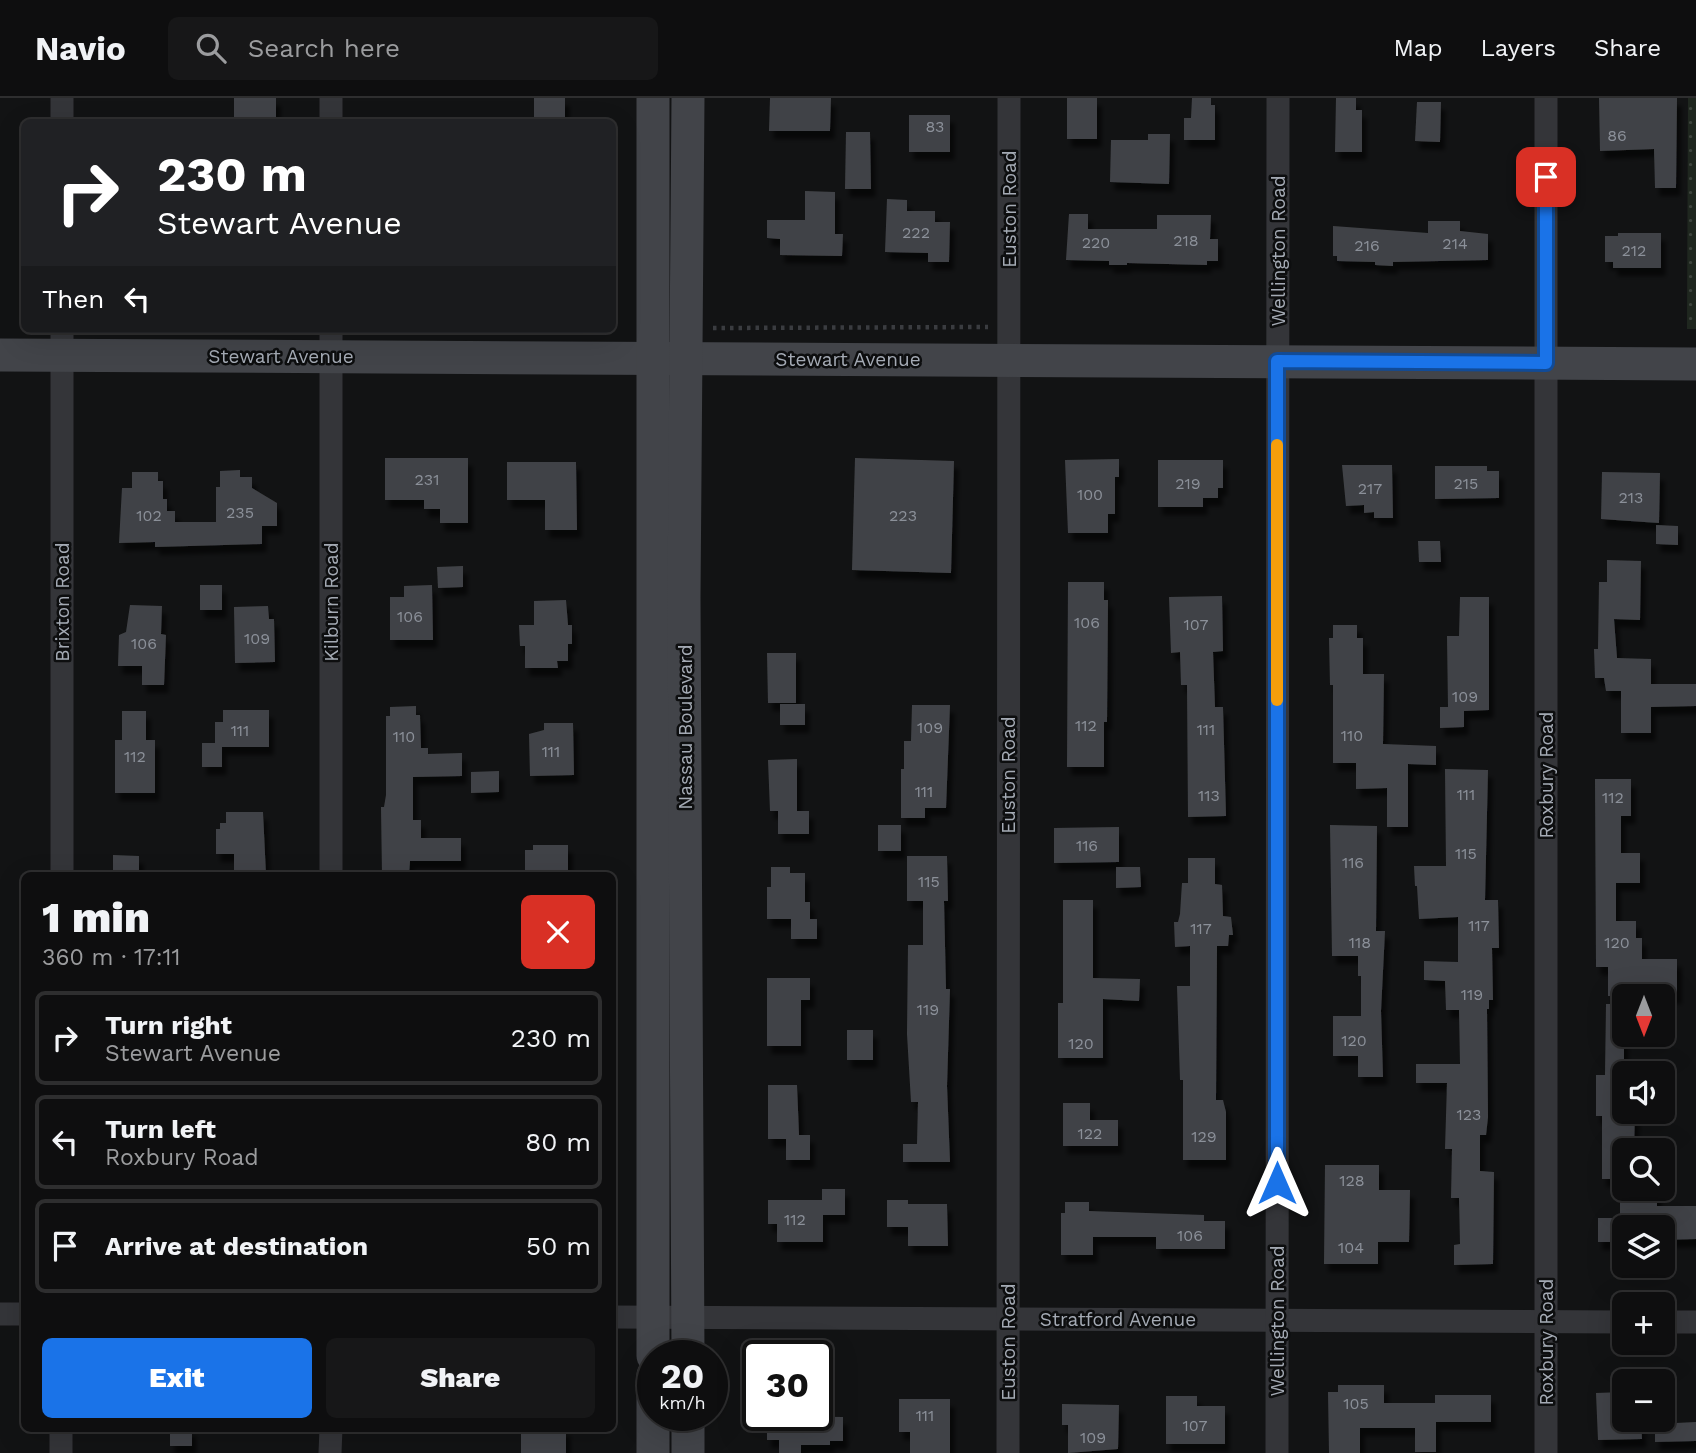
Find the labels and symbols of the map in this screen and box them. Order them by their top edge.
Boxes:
house number: 83 [926,117,944,136]
house number: 86 [1607,126,1627,145]
pin [1516,147,1576,207]
street label: Euston Road [998,150,1021,268]
street label: Wellington Road [1267,175,1290,327]
house number: 222 [902,223,930,242]
house number: 218 [1173,231,1199,250]
house number: 220 [1082,233,1110,252]
house number: 214 [1442,234,1468,253]
house number: 216 [1354,236,1380,255]
house number: 212 [1622,241,1646,260]
street label: Stewart Avenue [208,345,354,368]
street label: Stewart Avenue [775,348,921,371]
house number: 231 [415,470,439,489]
house number: 219 [1175,474,1201,493]
house number: 215 [1454,474,1478,493]
house number: 217 [1358,479,1382,498]
house number: 100 [1077,485,1103,504]
house number: 213 [1619,488,1643,507]
house number: 235 [226,503,254,522]
house number: 102 [136,506,162,525]
house number: 223 [889,506,917,525]
street label: Brixton Road [51,542,74,662]
street label: Kilburn Road [320,542,343,662]
house number: 106 [397,607,423,626]
house number: 106 [1074,613,1100,632]
house number: 107 [1184,615,1208,634]
house number: 109 [244,629,270,648]
house number: 106 [131,634,157,653]
street label: Nassau Boulevard [674,644,697,810]
house number: 109 [1452,687,1478,706]
street label: Roxbury Road [1535,711,1558,839]
street label: Euston Road [997,716,1020,834]
house number: 112 [1075,716,1097,735]
house number: 109 [917,718,943,737]
house number: 111 [1197,720,1215,739]
house number: 111 [231,721,249,740]
house number: 110 [1341,726,1363,745]
house number: 110 [393,727,415,746]
house number: 111 [542,742,560,761]
house number: 112 [124,747,146,766]
house number: 111 [915,782,933,801]
house number: 111 [1457,785,1475,804]
house number: 113 [1198,786,1220,805]
house number: 112 [1602,788,1624,807]
house number: 116 [1076,836,1098,855]
house number: 115 [1455,844,1477,863]
house number: 116 [1342,853,1364,872]
house number: 115 [918,872,940,891]
house number: 117 [1468,916,1490,935]
house number: 117 [1190,919,1212,938]
house number: 118 [1349,933,1371,952]
house number: 120 [1604,933,1630,952]
north arrow [1612,984,1675,1046]
house number: 119 [1461,985,1483,1004]
house number: 119 [917,1000,939,1019]
house number: 120 [1341,1031,1367,1050]
house number: 120 [1068,1034,1094,1053]
house number: 123 [1457,1105,1481,1124]
house number: 122 [1078,1124,1102,1143]
house number: 129 [1191,1127,1217,1146]
position arrow [1240,1146,1314,1220]
house number: 128 [1339,1171,1365,1190]
house number: 112 [784,1210,806,1229]
house number: 106 [1177,1226,1203,1245]
house number: 104 [1338,1238,1364,1257]
street label: Wellington Road [1266,1245,1289,1397]
street label: Roxbury Road [1535,1278,1558,1406]
street label: Euston Road [997,1283,1020,1401]
street label: Stratford Avenue [1040,1308,1196,1331]
speed limit sign: 30 [742,1340,833,1431]
house number: 105 [1343,1394,1369,1413]
house number: 111 [916,1406,934,1425]
house number: 107 [1183,1416,1207,1435]
house number: 109 [1080,1428,1106,1447]

